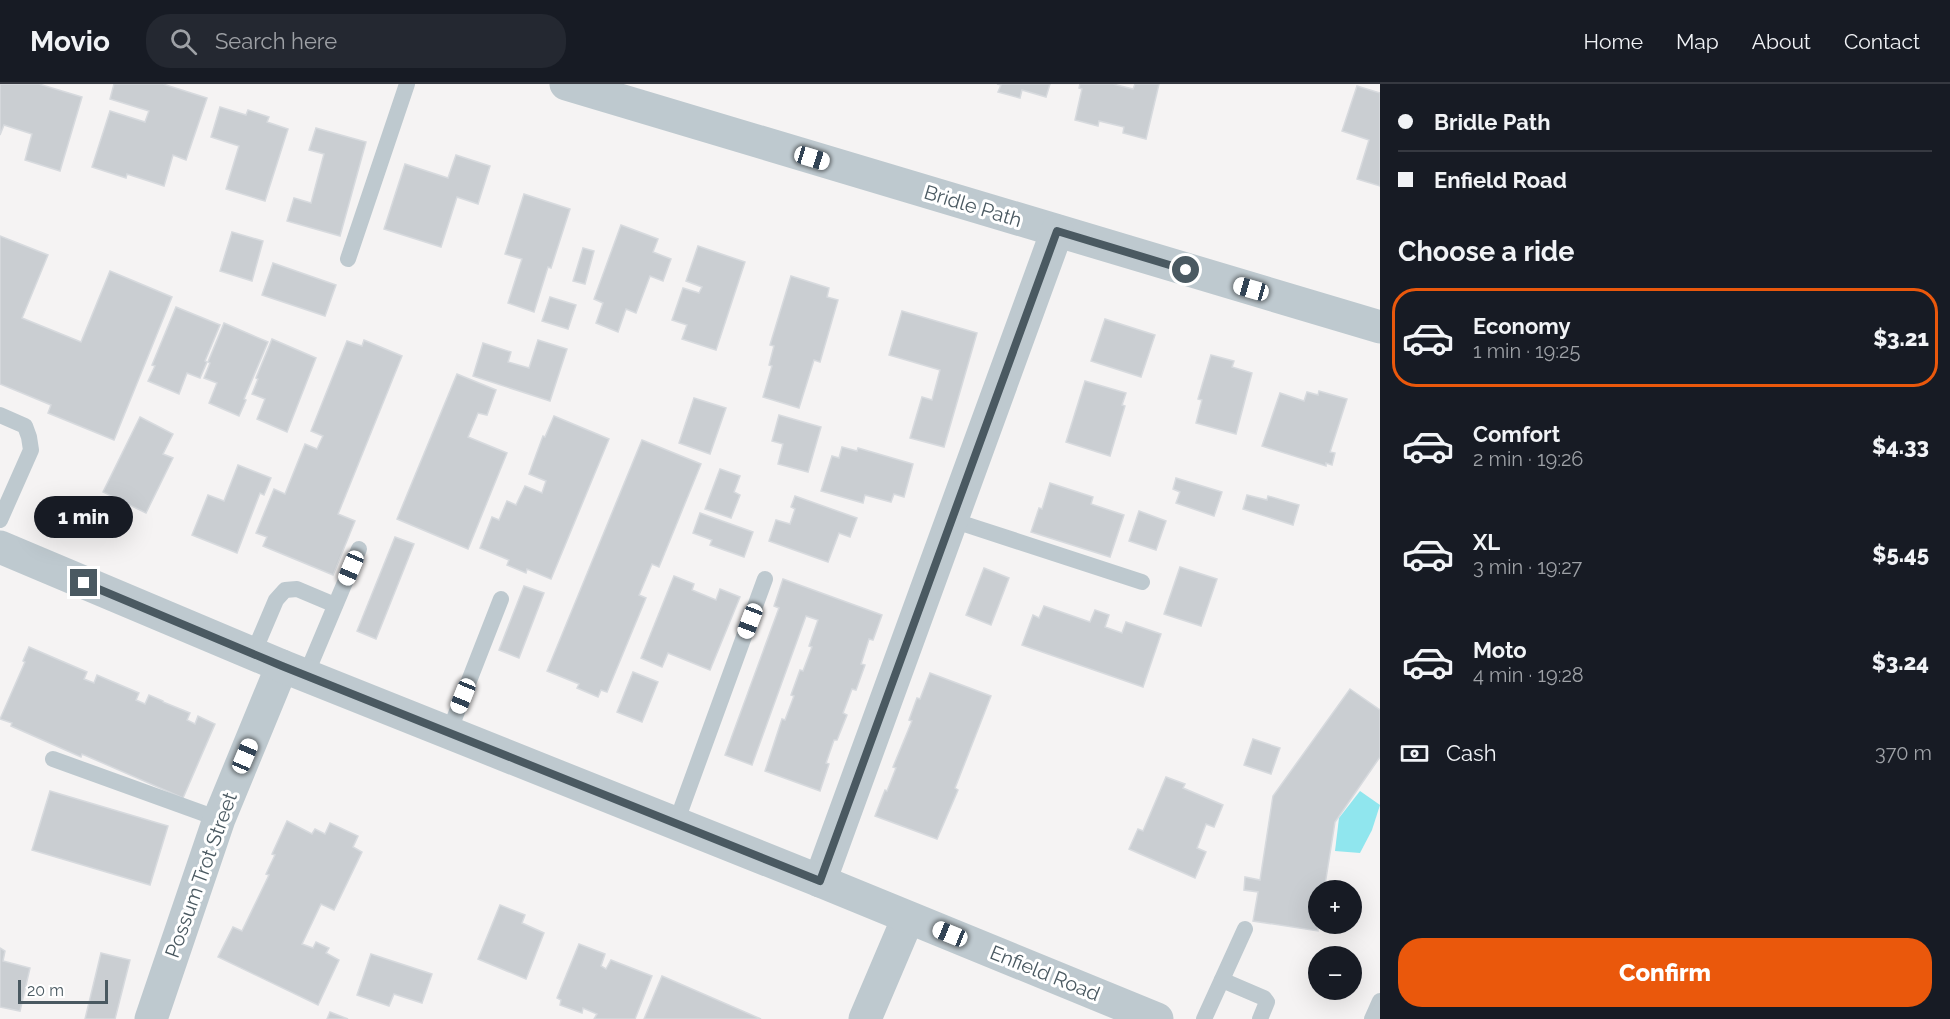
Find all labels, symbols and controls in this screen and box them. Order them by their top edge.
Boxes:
search box [146,14,566,68]
text: Movio [30,25,110,58]
icon: search [167,25,200,58]
text: Search here [215,28,337,54]
text: Home [1584,29,1643,54]
text: Map [1676,29,1719,54]
text: About [1752,29,1811,54]
text: Contact [1844,29,1920,54]
text: Bridle Path [1434,109,1551,135]
car [792,144,832,172]
text: Enfield Road [1434,167,1567,193]
street label: Bridle Path [921,180,1025,232]
text: Choose a ride [1398,236,1574,267]
route start [1172,256,1199,283]
car [1231,275,1271,303]
icon: car [1401,311,1455,365]
text: Economy [1473,313,1571,339]
text: $3.21 [1873,325,1929,351]
text: 1 min · 19:25 [1473,339,1580,363]
icon: car [1401,419,1455,473]
text: Comfort [1473,421,1560,447]
text: $4.33 [1872,433,1929,459]
text: 2 min · 19:26 [1473,447,1583,471]
callout: 1 min [34,496,134,538]
text: 1 min [58,505,109,529]
icon: car [1401,527,1455,581]
text: XL [1473,529,1500,555]
text: $5.45 [1872,541,1929,567]
car [336,548,366,588]
text: 3 min · 19:27 [1473,555,1582,579]
route end [70,569,97,596]
car [735,601,765,641]
icon: car [1401,635,1455,689]
text: Moto [1473,637,1527,663]
text: $3.24 [1872,649,1929,675]
text: 4 min · 19:28 [1473,663,1584,687]
car [448,676,478,716]
car [230,736,260,776]
icon: cash [1398,737,1431,770]
text: Cash [1446,740,1497,766]
text: 370 m [1875,741,1932,765]
street label: Possum Trot Street [160,789,242,961]
map controls [1308,880,1362,1000]
button: + [1308,880,1362,934]
car [930,919,970,949]
button: Confirm [1398,938,1932,1007]
street label: Enfield Road [987,940,1103,1006]
button: − [1308,946,1362,1000]
scale bar [18,977,108,1004]
text: 20 m [27,981,64,1000]

